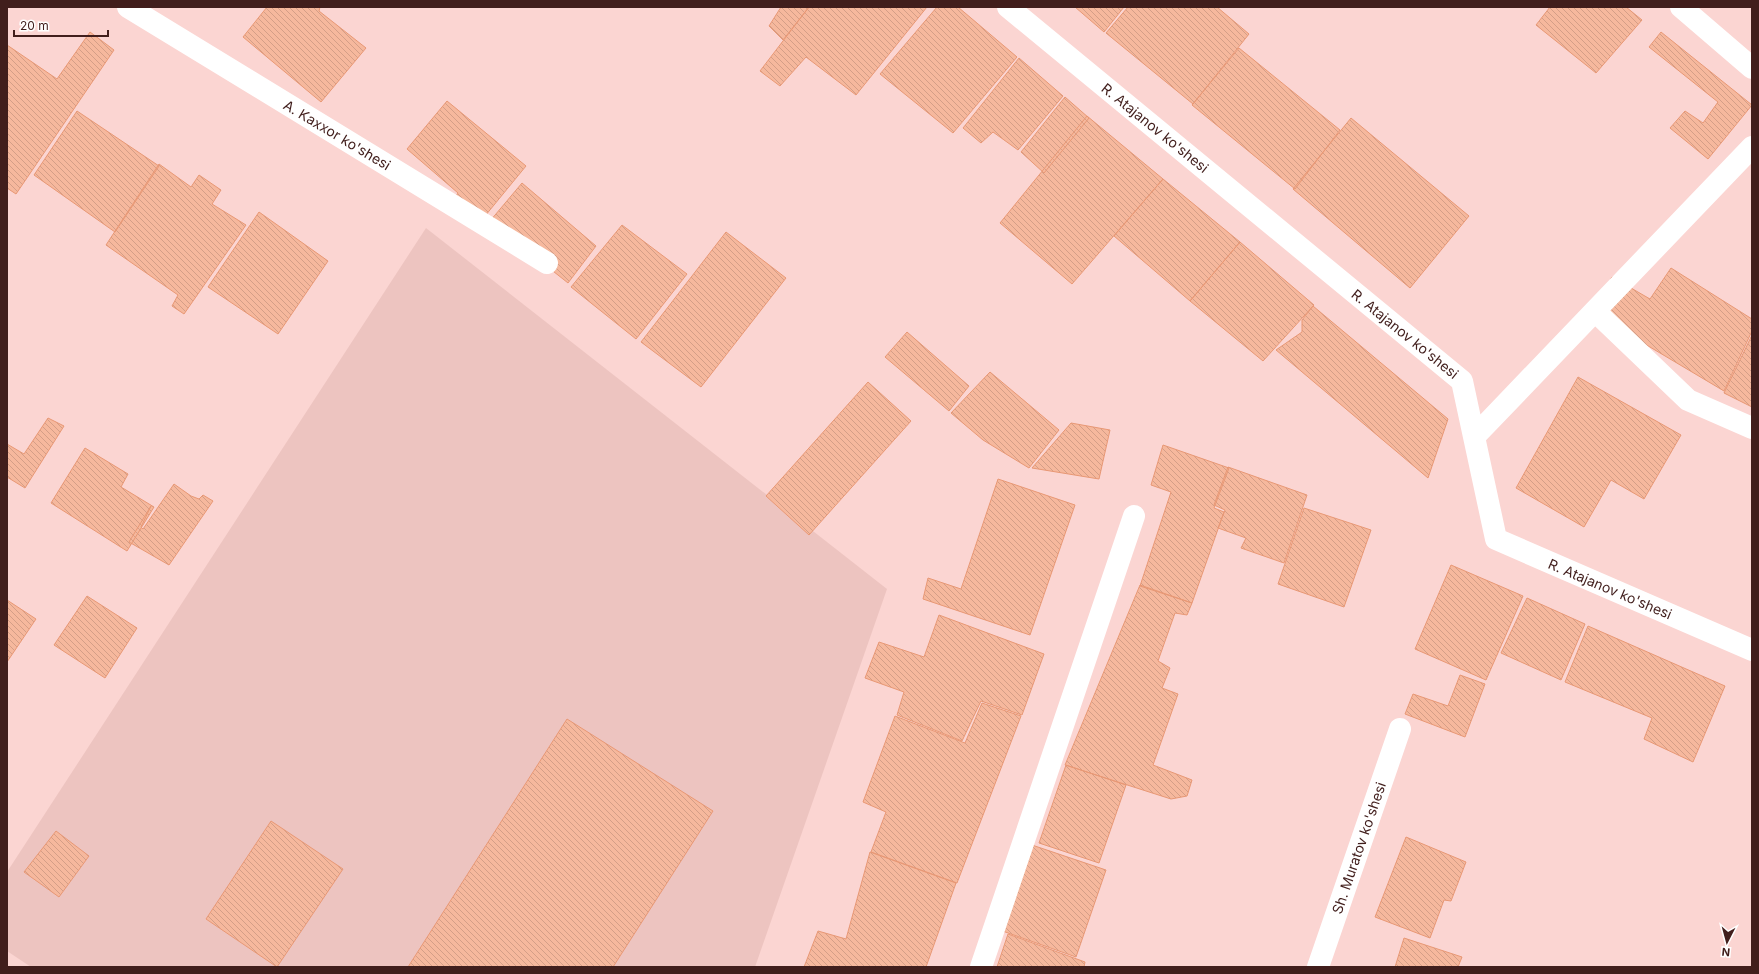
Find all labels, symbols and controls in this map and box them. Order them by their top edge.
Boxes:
scale bar [14,12,108,38]
text: 20 m [20,18,49,33]
street label: R. Atajanov ko'shesi [1098,79,1212,176]
street label: A. Kaxxor ko'shesi [281,96,394,173]
street label: R. Atajanov ko'shesi [1348,285,1462,382]
street label: R. Atajanov ko'shesi [1546,555,1675,622]
street label: Sh. Muratov ko'shesi [1328,780,1389,916]
north arrow [1707,922,1747,962]
text: N [1721,945,1731,959]

